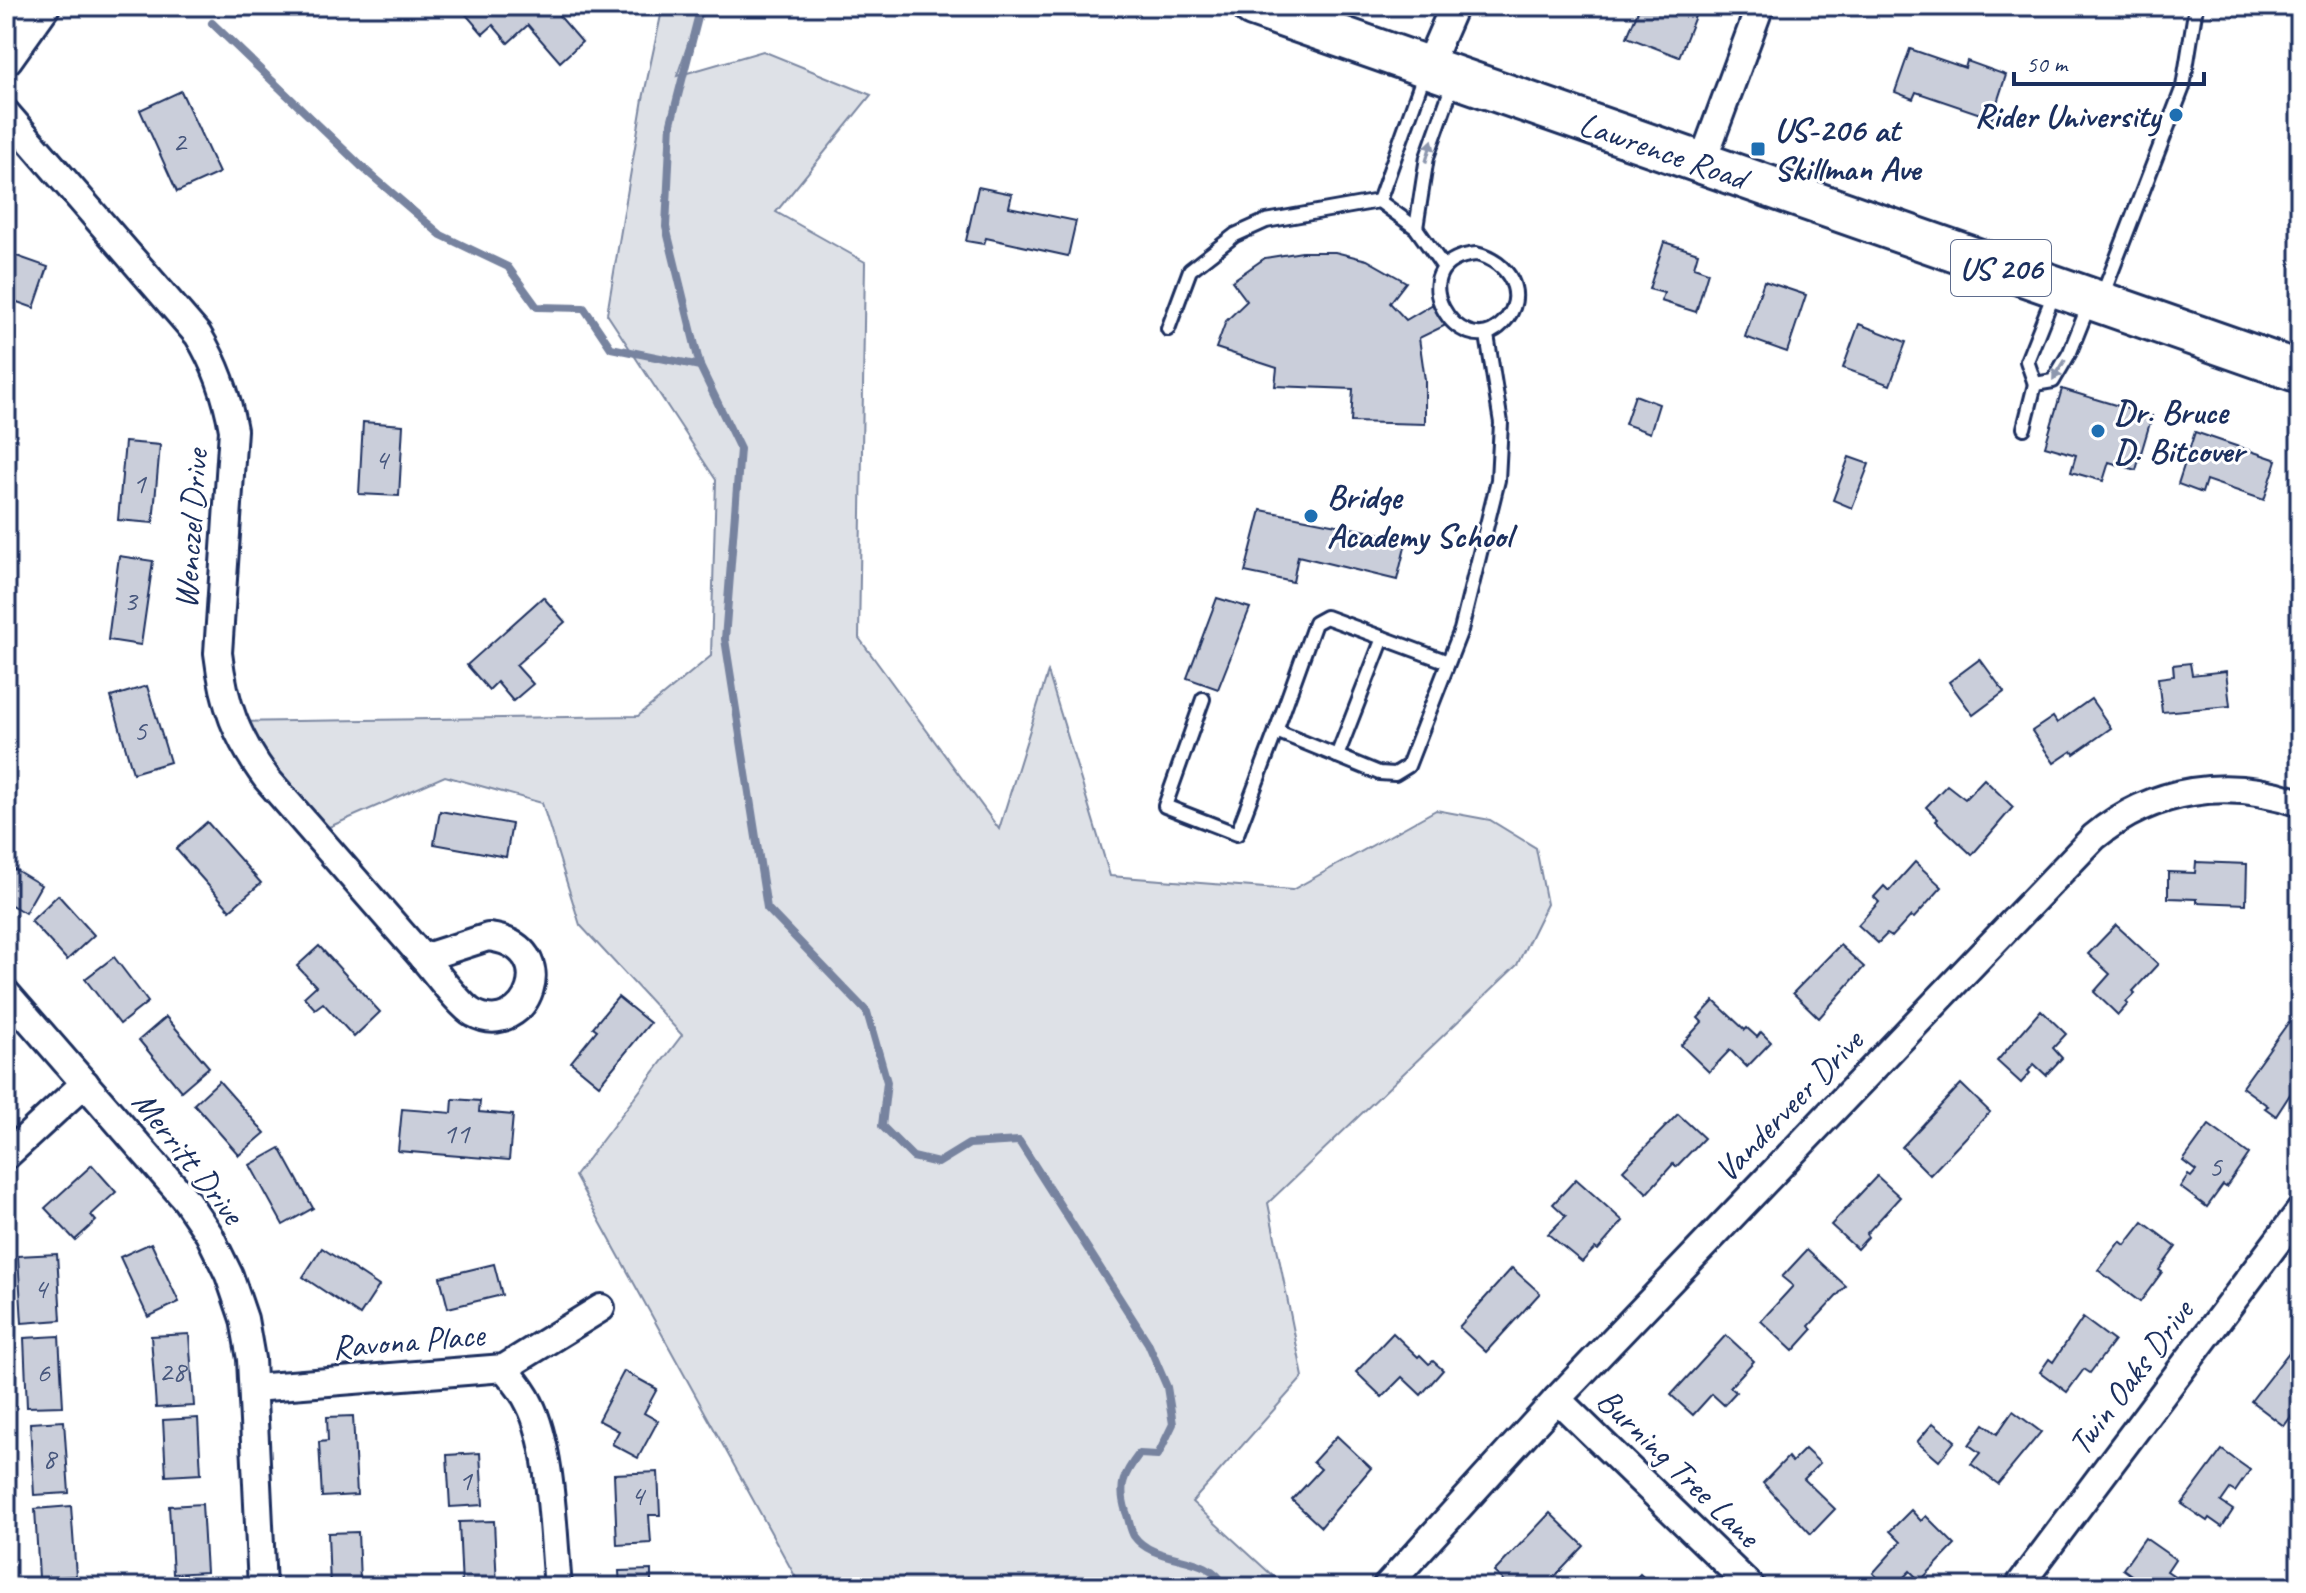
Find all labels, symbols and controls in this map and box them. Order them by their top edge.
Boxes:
scale bar [2014,36,2204,86]
text: 50 m [2026,49,2069,79]
place label: Rider University [1974,94,2162,137]
street label: Lawrence Road [1574,102,1757,201]
marker: Rider University [2167,106,2185,124]
place label: US-206 at Skillman Ave [1774,108,1923,190]
house number: 2 [172,122,188,160]
one-way arrow [1423,139,1436,163]
marker: US-206 at Skillman Ave [1749,140,1767,158]
road number: US 206 [1951,240,2051,296]
one-way arrow [2052,358,2067,381]
place label: Dr. Bruce D. Bitcover [2114,390,2248,472]
marker: Dr. Bruce D. Bitcover [2089,422,2107,440]
house number: 4 [374,440,390,478]
street label: Wenczel Drive [163,445,218,610]
house number: 1 [132,464,147,502]
place label: Bridge Academy School [1327,475,1519,557]
marker: Bridge Academy School [1302,507,1320,525]
house number: 3 [123,581,139,619]
house number: 5 [133,711,148,749]
street label: Vanderveer Drive [1705,1018,1873,1191]
street label: Merritt Drive [123,1082,256,1235]
house number: 11 [443,1114,471,1152]
house number: 5 [2208,1147,2223,1185]
house number: 4 [33,1269,49,1307]
street label: Twin Oaks Drive [2058,1289,2204,1463]
street label: Ravona Place [330,1312,488,1369]
house number: 28 [159,1352,188,1390]
house number: 6 [36,1353,51,1391]
street label: Burning Tree Lane [1588,1379,1771,1557]
house number: 8 [42,1439,58,1477]
house number: 1 [458,1461,473,1499]
house number: 4 [630,1476,646,1514]

